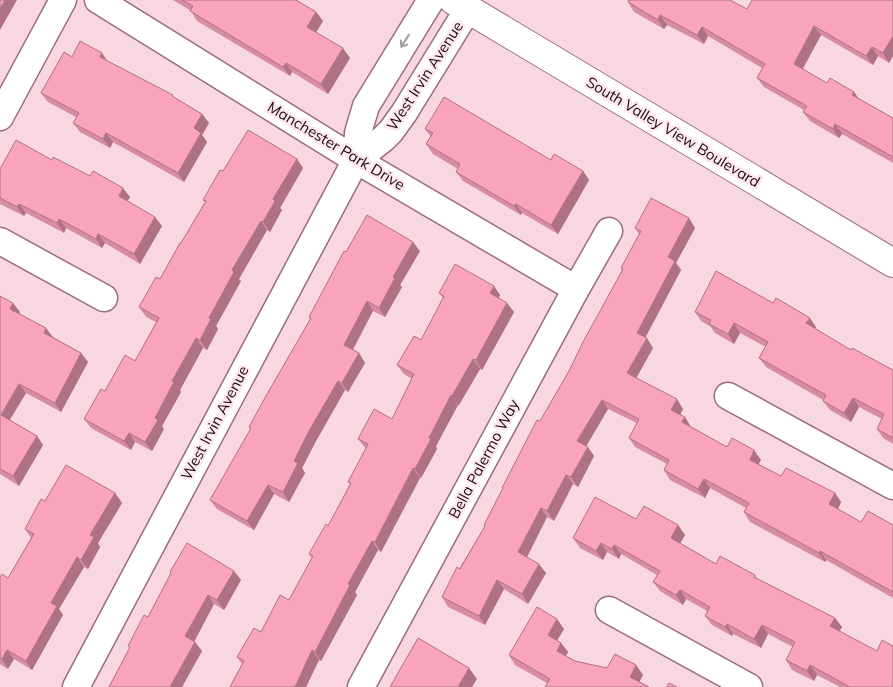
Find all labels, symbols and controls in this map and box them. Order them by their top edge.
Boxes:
street label: West Irvin Avenue [382,17,467,134]
one-way arrow [400,34,410,48]
street label: South Valley View Boulevard [583,72,764,191]
street label: Manchester Park Drive [264,97,408,194]
street label: West Irvin Avenue [176,362,253,483]
street label: Bella Palermo Way [444,396,523,522]

